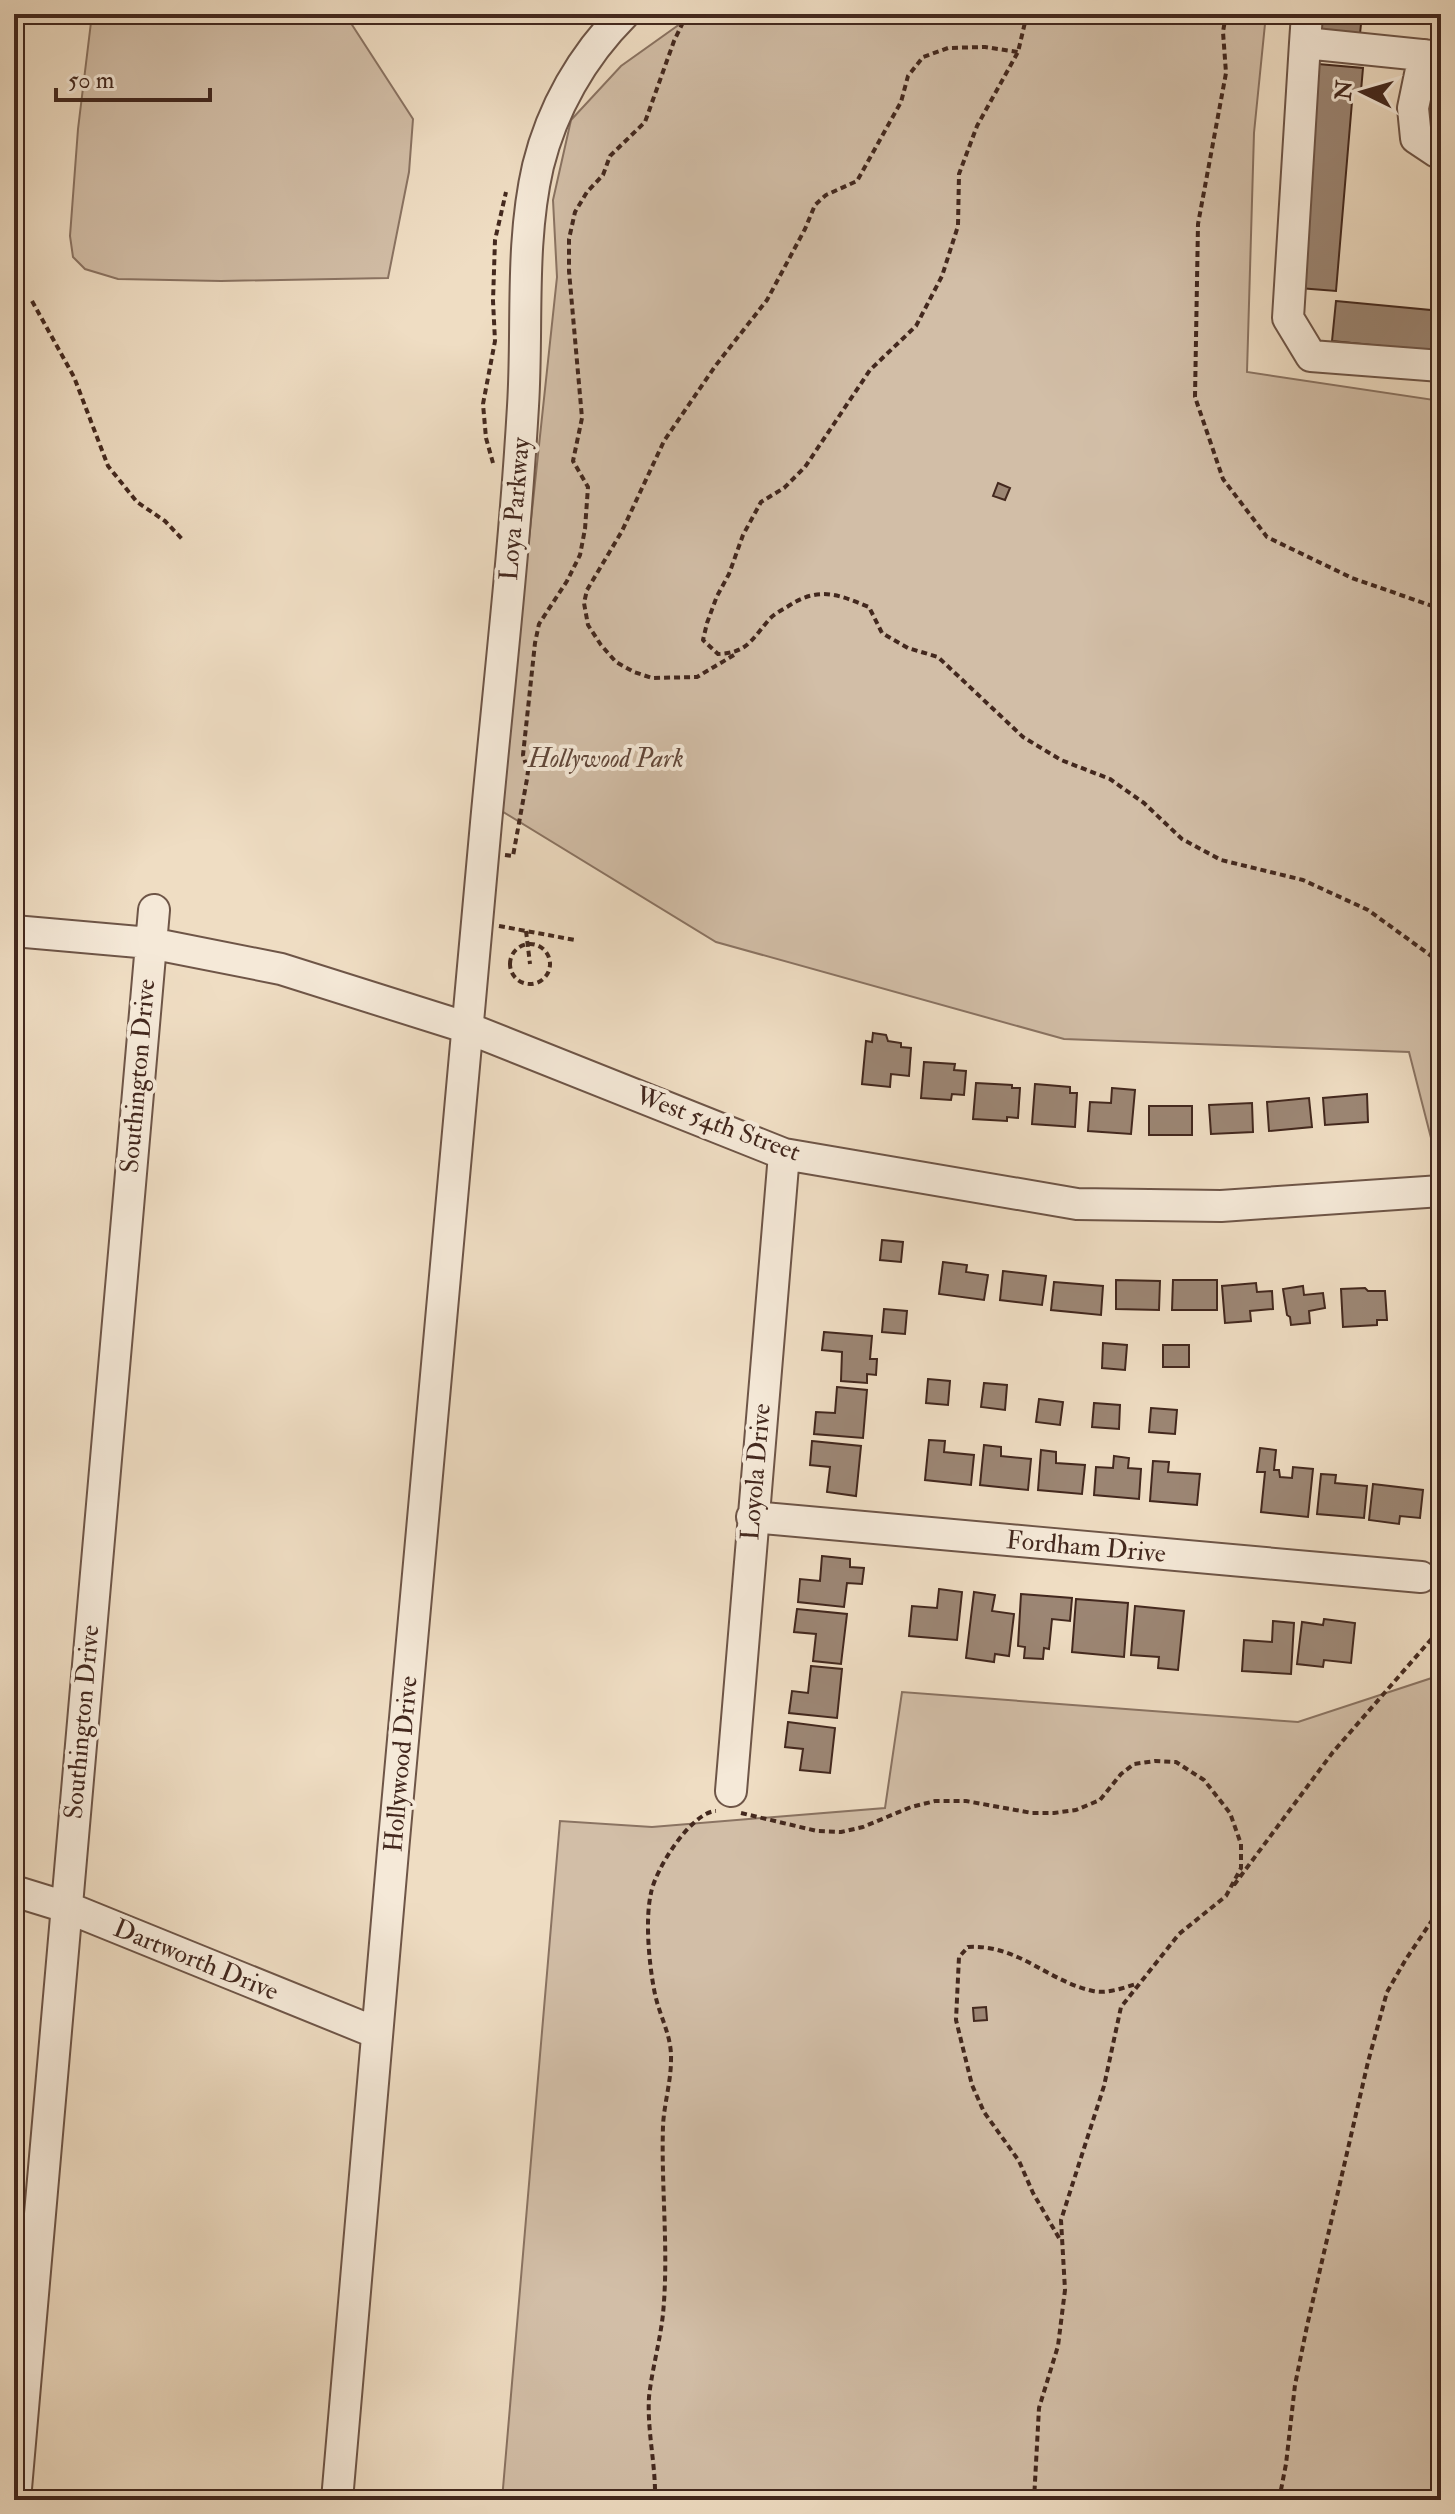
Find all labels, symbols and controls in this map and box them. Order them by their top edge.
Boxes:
scale bar [56,52,210,102]
north arrow [1323,52,1403,132]
text: 50 m [68,65,115,96]
text: N [1329,79,1359,102]
street label: Loya Parkway [493,435,537,582]
park label: Hollywood Park [527,743,684,775]
street label: Southington Drive [114,977,162,1174]
street label: West 54th Street [630,1079,805,1169]
street label: Loyola Drive [734,1402,778,1542]
street label: Fordham Drive [1005,1524,1167,1570]
street label: Southington Drive [58,1623,106,1820]
street label: Hollywood Drive [377,1674,425,1853]
street label: Dartworth Drive [109,1912,283,2008]

